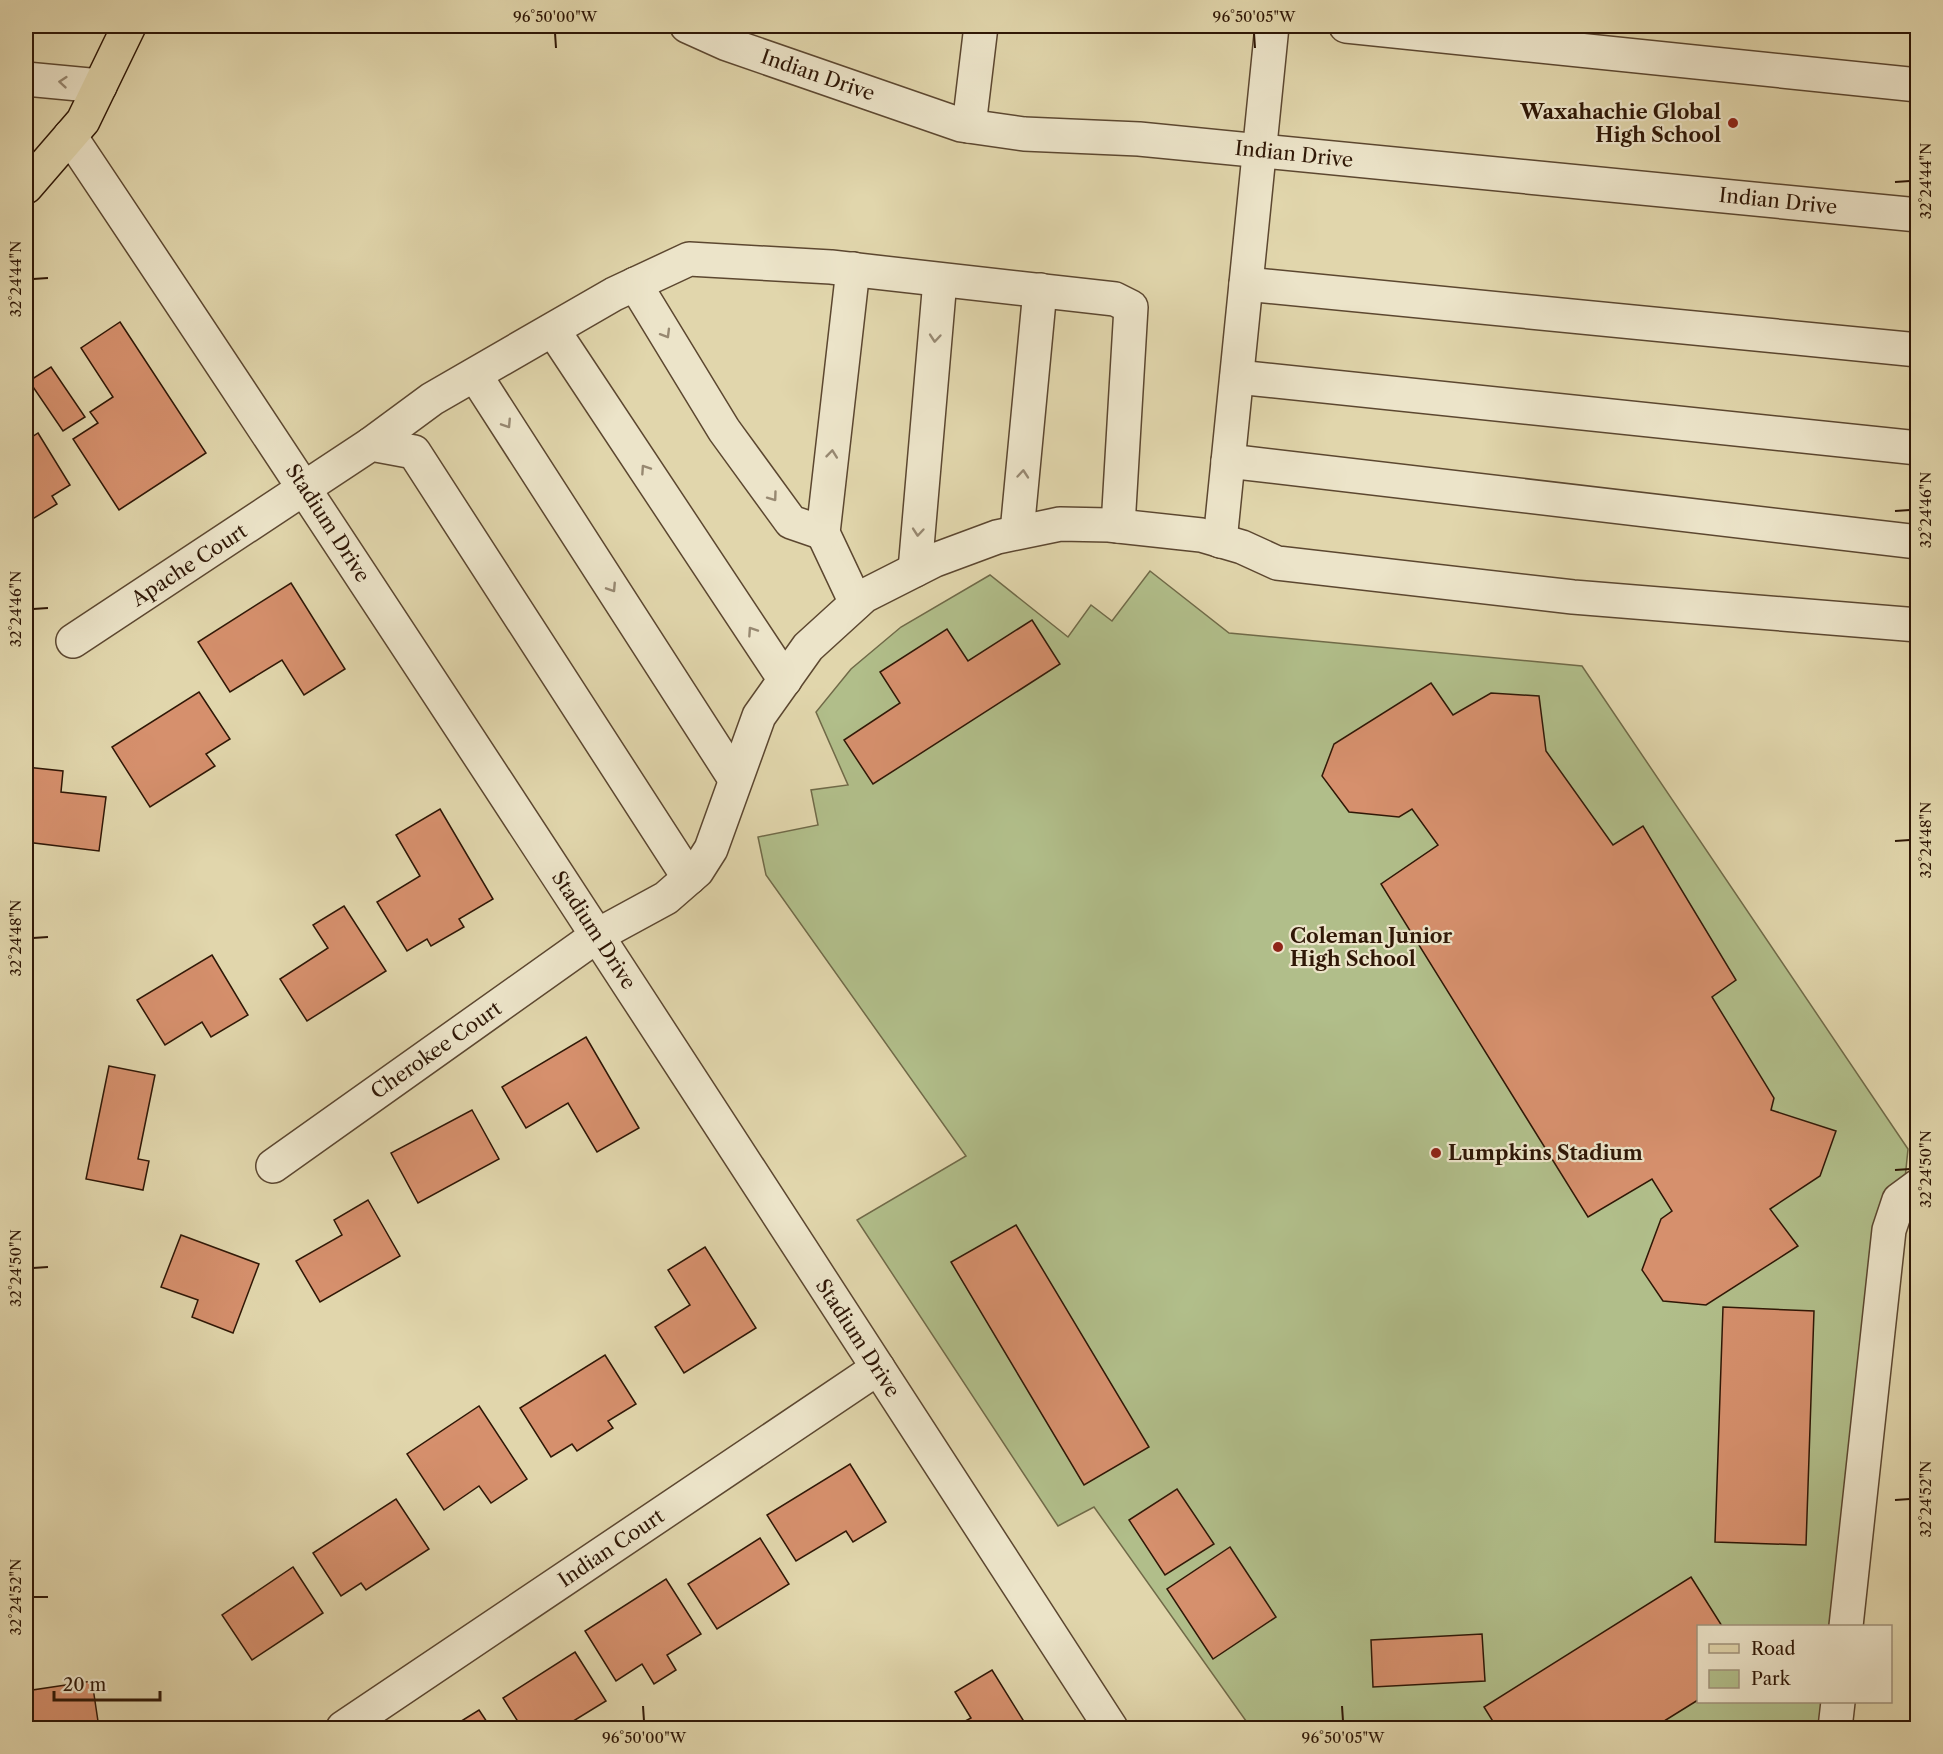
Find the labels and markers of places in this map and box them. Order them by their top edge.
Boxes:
place label: Waxahachie Global High School [1519,100,1721,147]
marker: Waxahachie Global High School [1726,116,1740,130]
place label: Coleman Junior High School [1290,924,1453,971]
marker: Coleman Junior High School [1271,940,1285,954]
place label: Lumpkins Stadium [1448,1141,1643,1165]
marker: Lumpkins Stadium [1429,1146,1443,1160]

